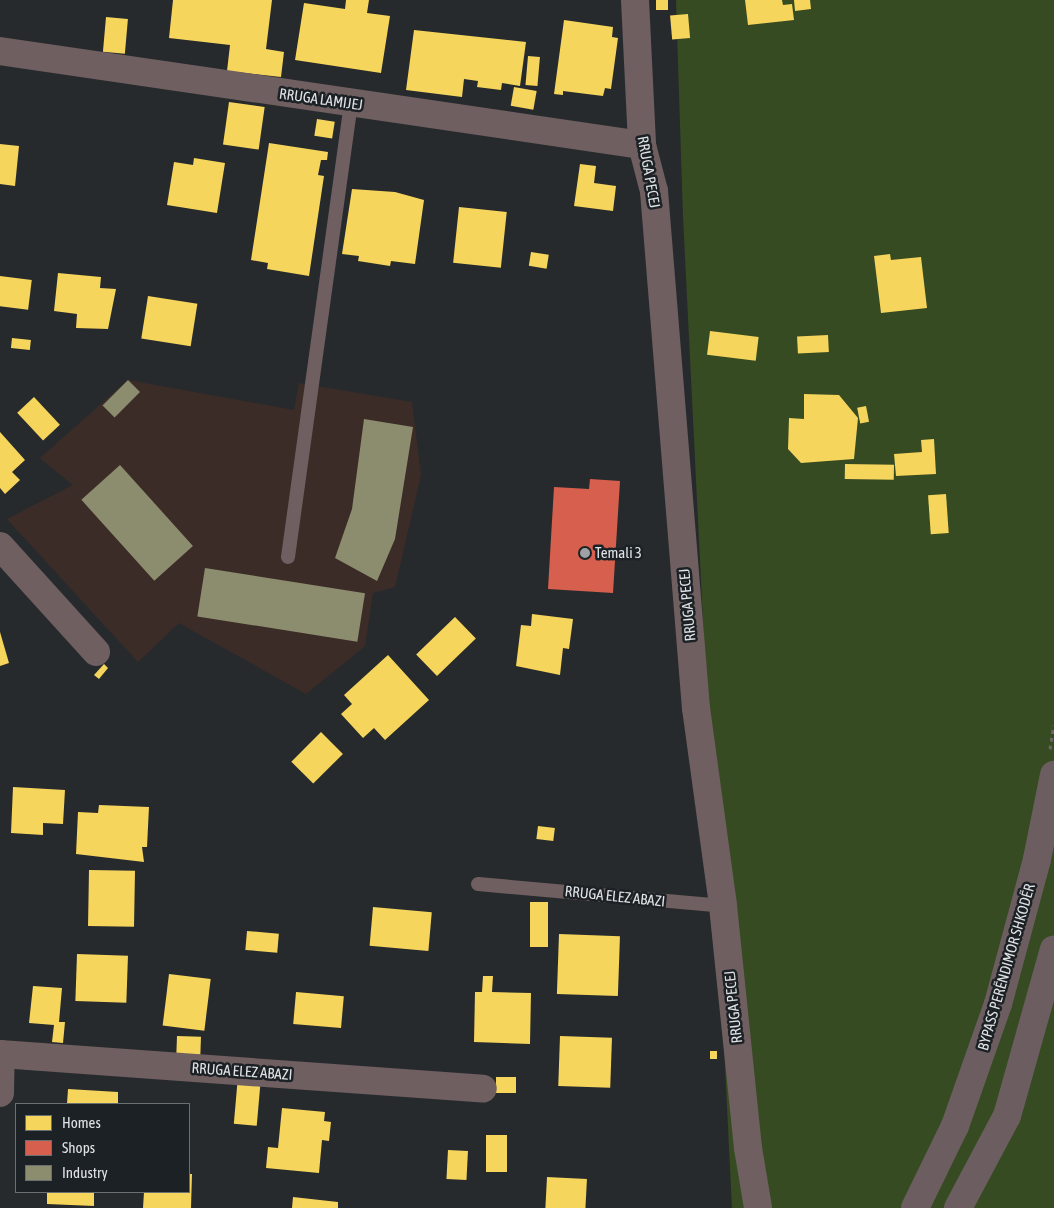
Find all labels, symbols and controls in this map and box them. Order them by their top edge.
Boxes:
street label: RRUGA LAMIJEJ [278,84,364,114]
street label: RRUGA PECEJ [634,135,664,209]
place label: Temali 3 [595,544,642,562]
marker: Temali 3 [579,547,591,559]
street label: RRUGA PECEJ [675,568,699,642]
street label: RRUGA ELEZ ABAZI [564,882,666,910]
street label: BYPASS PERËNDIMOR SHKODËR [974,882,1038,1052]
street label: RRUGA PECEJ [720,970,746,1044]
street label: RRUGA ELEZ ABAZI [191,1058,293,1084]
legend [15,1103,190,1193]
text: Homes [62,1114,101,1131]
text: Shops [62,1139,95,1156]
text: Industry [62,1164,108,1181]

